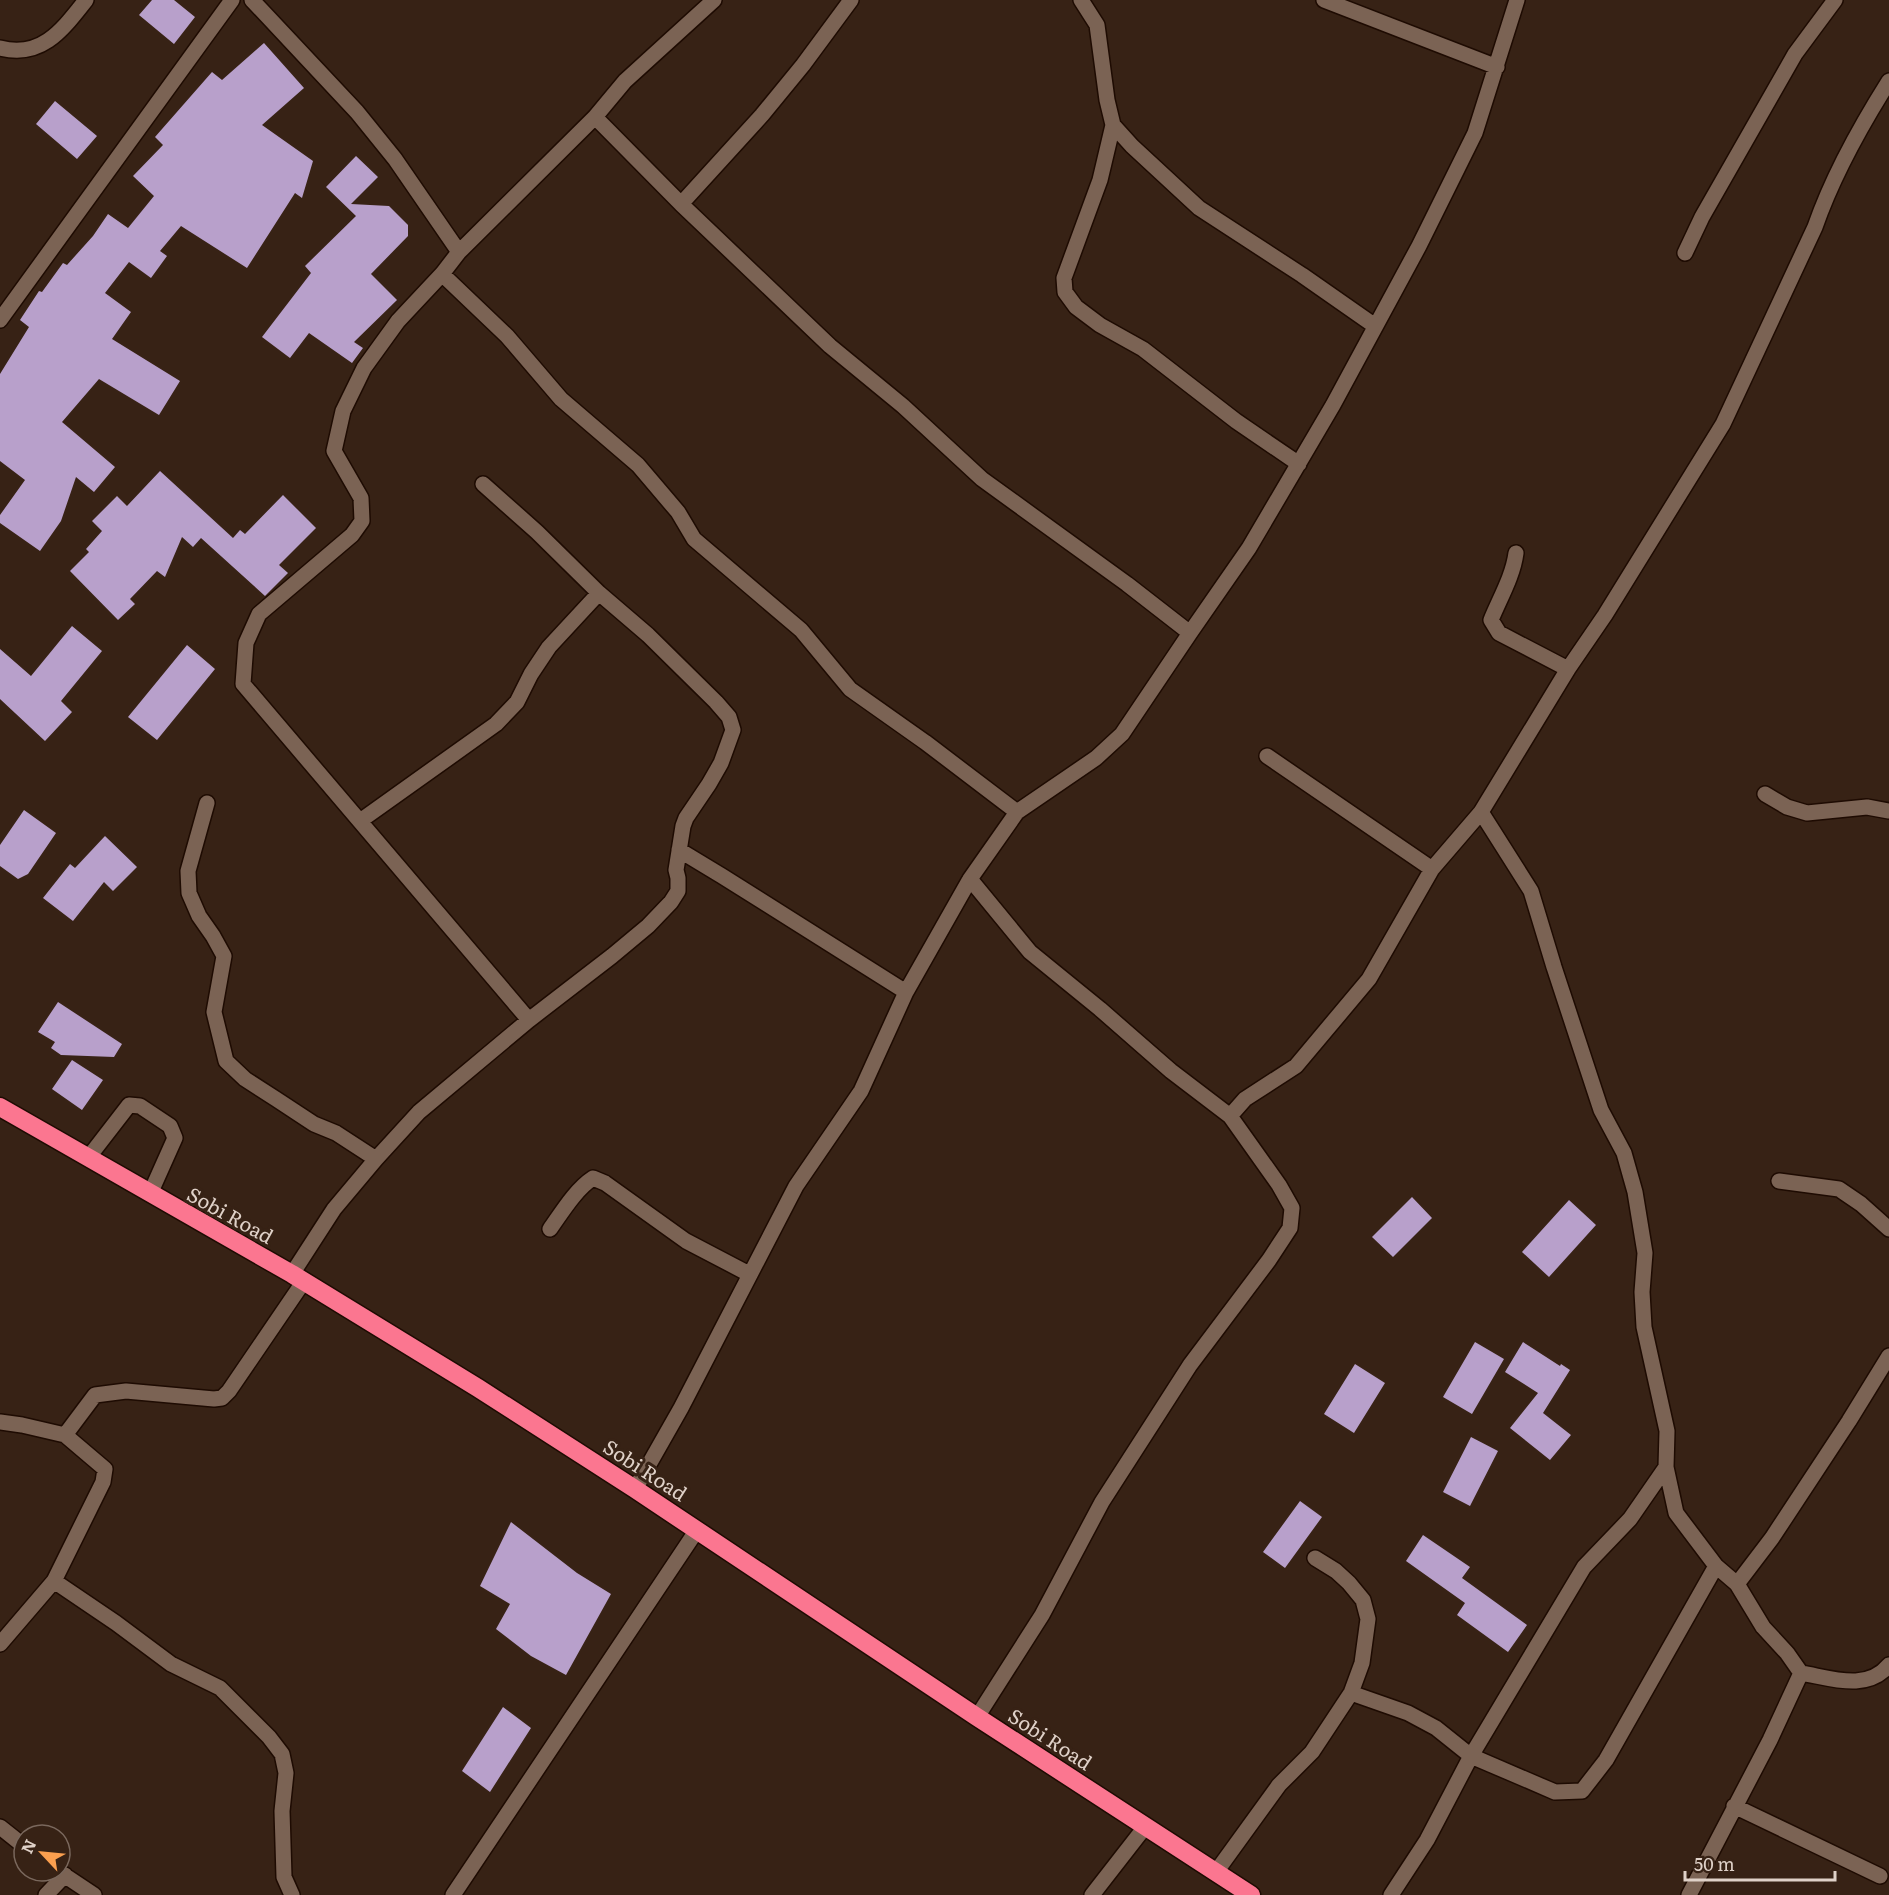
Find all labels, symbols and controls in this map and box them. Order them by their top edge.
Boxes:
street label: Sobi Road [182,1178,280,1250]
street label: Sobi Road [598,1431,694,1507]
street label: Sobi Road [1003,1700,1099,1776]
north arrow [12,1823,72,1883]
text: N [14,1835,41,1857]
scale bar [1685,1844,1835,1882]
text: 50 m [1694,1850,1735,1877]

